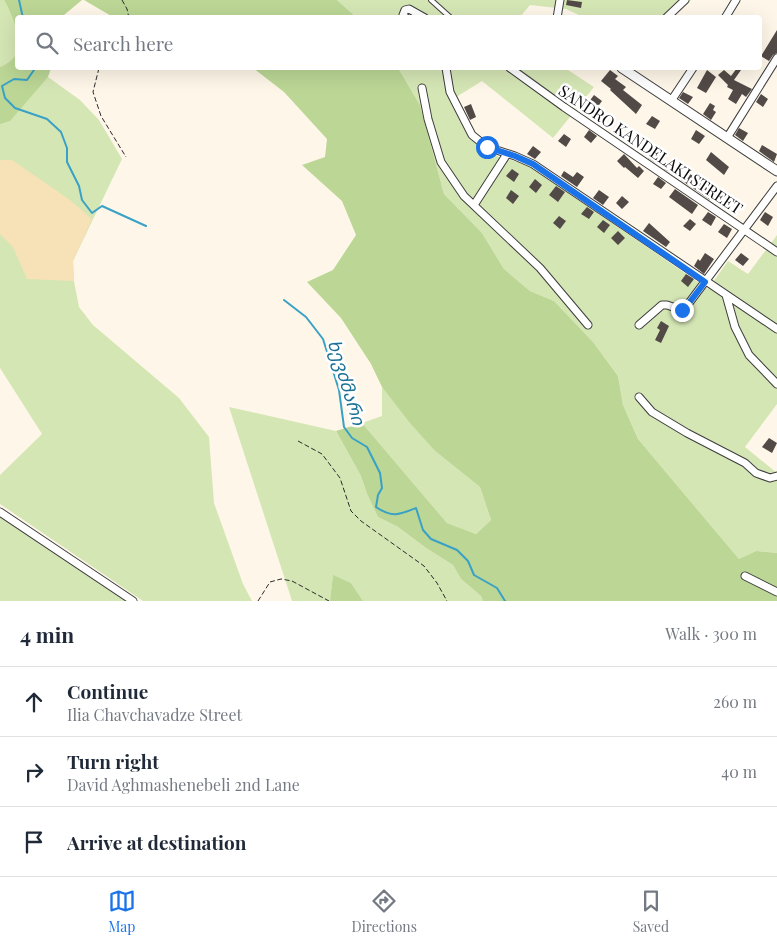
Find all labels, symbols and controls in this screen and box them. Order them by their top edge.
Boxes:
search box [15,15,762,70]
icon: search [33,29,61,57]
text: Search here [73,30,173,56]
street label: SANDRO KANDELAKI STREET [555,80,747,219]
route start [476,136,499,159]
route end [671,299,694,322]
water label: ხევძმარი [323,336,372,428]
text: 4 min [20,620,74,648]
text: Walk · 300 m [665,623,757,644]
text: Continue [67,678,148,704]
icon: ahead [20,688,48,716]
text: 260 m [713,691,757,712]
text: Ilia Chavchavadze Street [67,704,242,725]
text: Turn right [67,748,159,774]
icon: right [20,758,48,786]
text: 40 m [721,761,757,782]
text: David Aghmashenebeli 2nd Lane [67,774,300,795]
icon: arrive [20,828,48,856]
text: Arrive at destination [67,829,247,855]
tab: Map [108,887,136,936]
tab: Directions [352,887,417,936]
tab: Saved [633,887,669,936]

